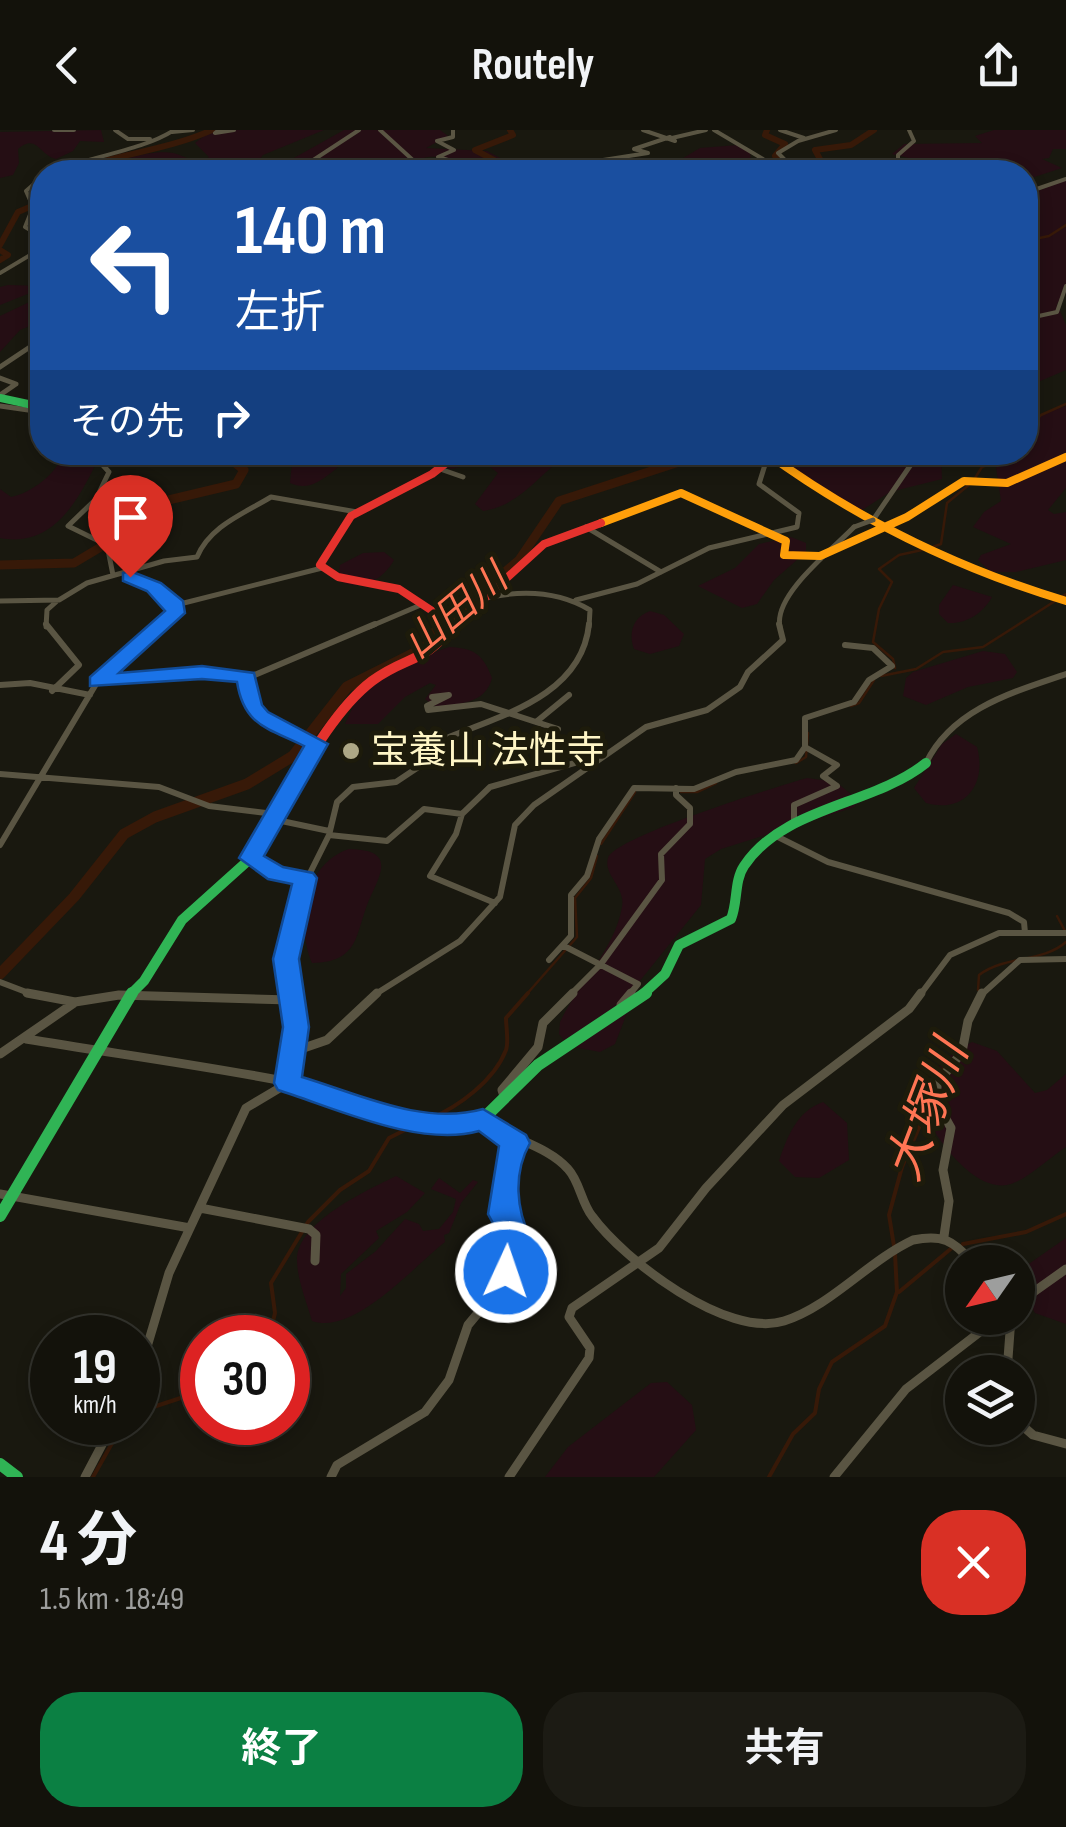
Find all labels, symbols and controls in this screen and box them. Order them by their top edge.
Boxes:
icon: back [40,38,95,93]
text: Routely [472,38,594,93]
icon: share [971,38,1026,93]
text: 140 m [235,190,386,274]
icon: left [70,200,200,330]
text: 左折 [235,286,325,341]
icon: right [204,390,259,445]
text: その先 [70,400,184,445]
pin [88,475,173,578]
icon: arrive [103,490,158,545]
water label: 山田川 [395,552,520,669]
place label: 宝養山 法性寺 [371,729,605,774]
marker: 宝養山 法性寺 [340,740,362,762]
water label: 大塚川 [876,1029,982,1188]
position arrow [454,1220,558,1324]
north arrow [945,1245,1035,1335]
map controls [945,1245,1035,1445]
speed limit sign: 30 [180,1315,310,1445]
text: 19 [73,1338,117,1398]
button: layers [945,1355,1035,1445]
text: km/h [73,1390,117,1421]
text: 4 分 [40,1506,137,1578]
button: close [921,1510,1026,1615]
text: 1.5 km · 18:49 [40,1580,184,1619]
button: 終了 [40,1692,523,1807]
button: 共有 [543,1692,1026,1807]

